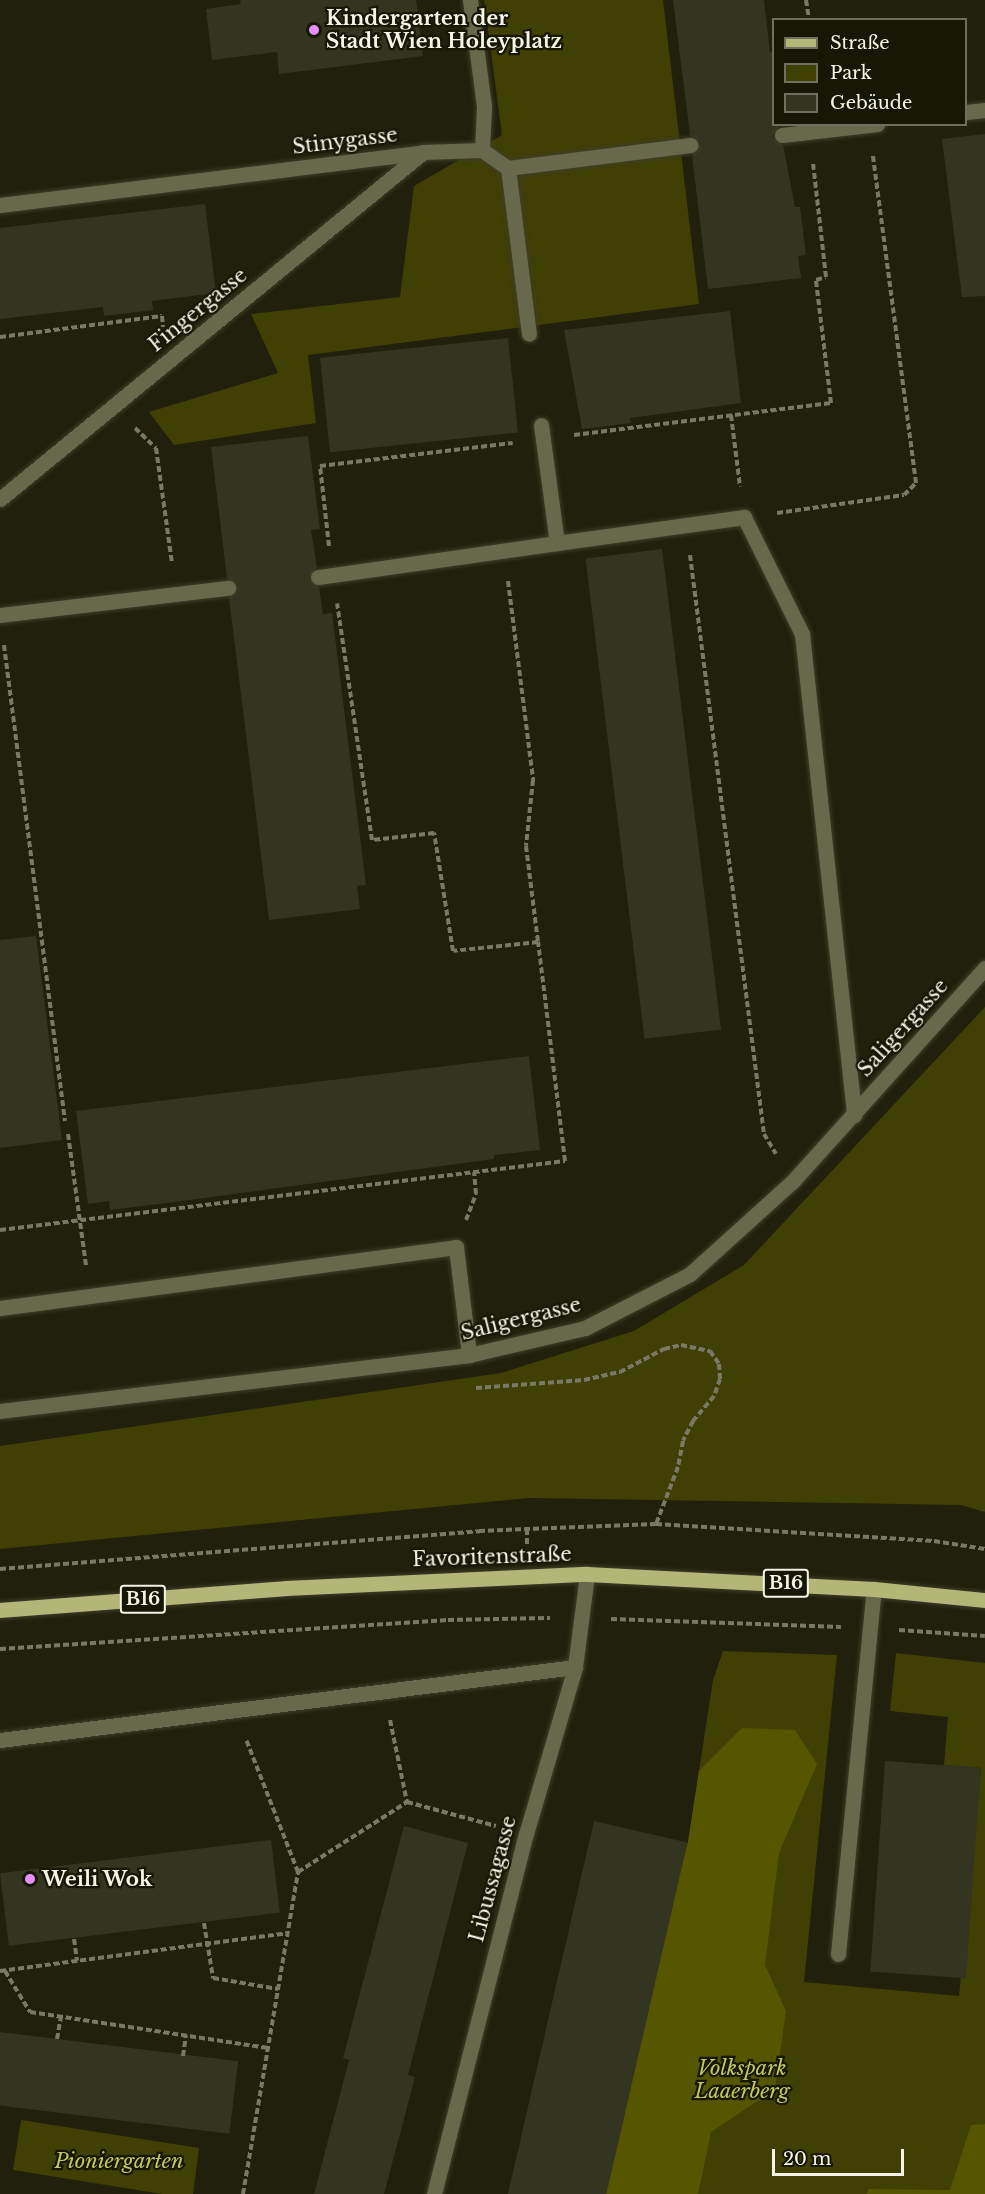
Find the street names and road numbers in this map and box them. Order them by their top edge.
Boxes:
street label: Stinygasse [291,123,399,159]
street label: Fingergasse [144,263,252,357]
street label: Saligergasse [853,974,953,1082]
street label: Saligergasse [458,1292,584,1346]
street label: Favoritenstraße [412,1542,572,1572]
road number: B16 [762,1568,810,1598]
road number: B16 [119,1584,167,1614]
street label: Libussagasse [465,1813,521,1945]

